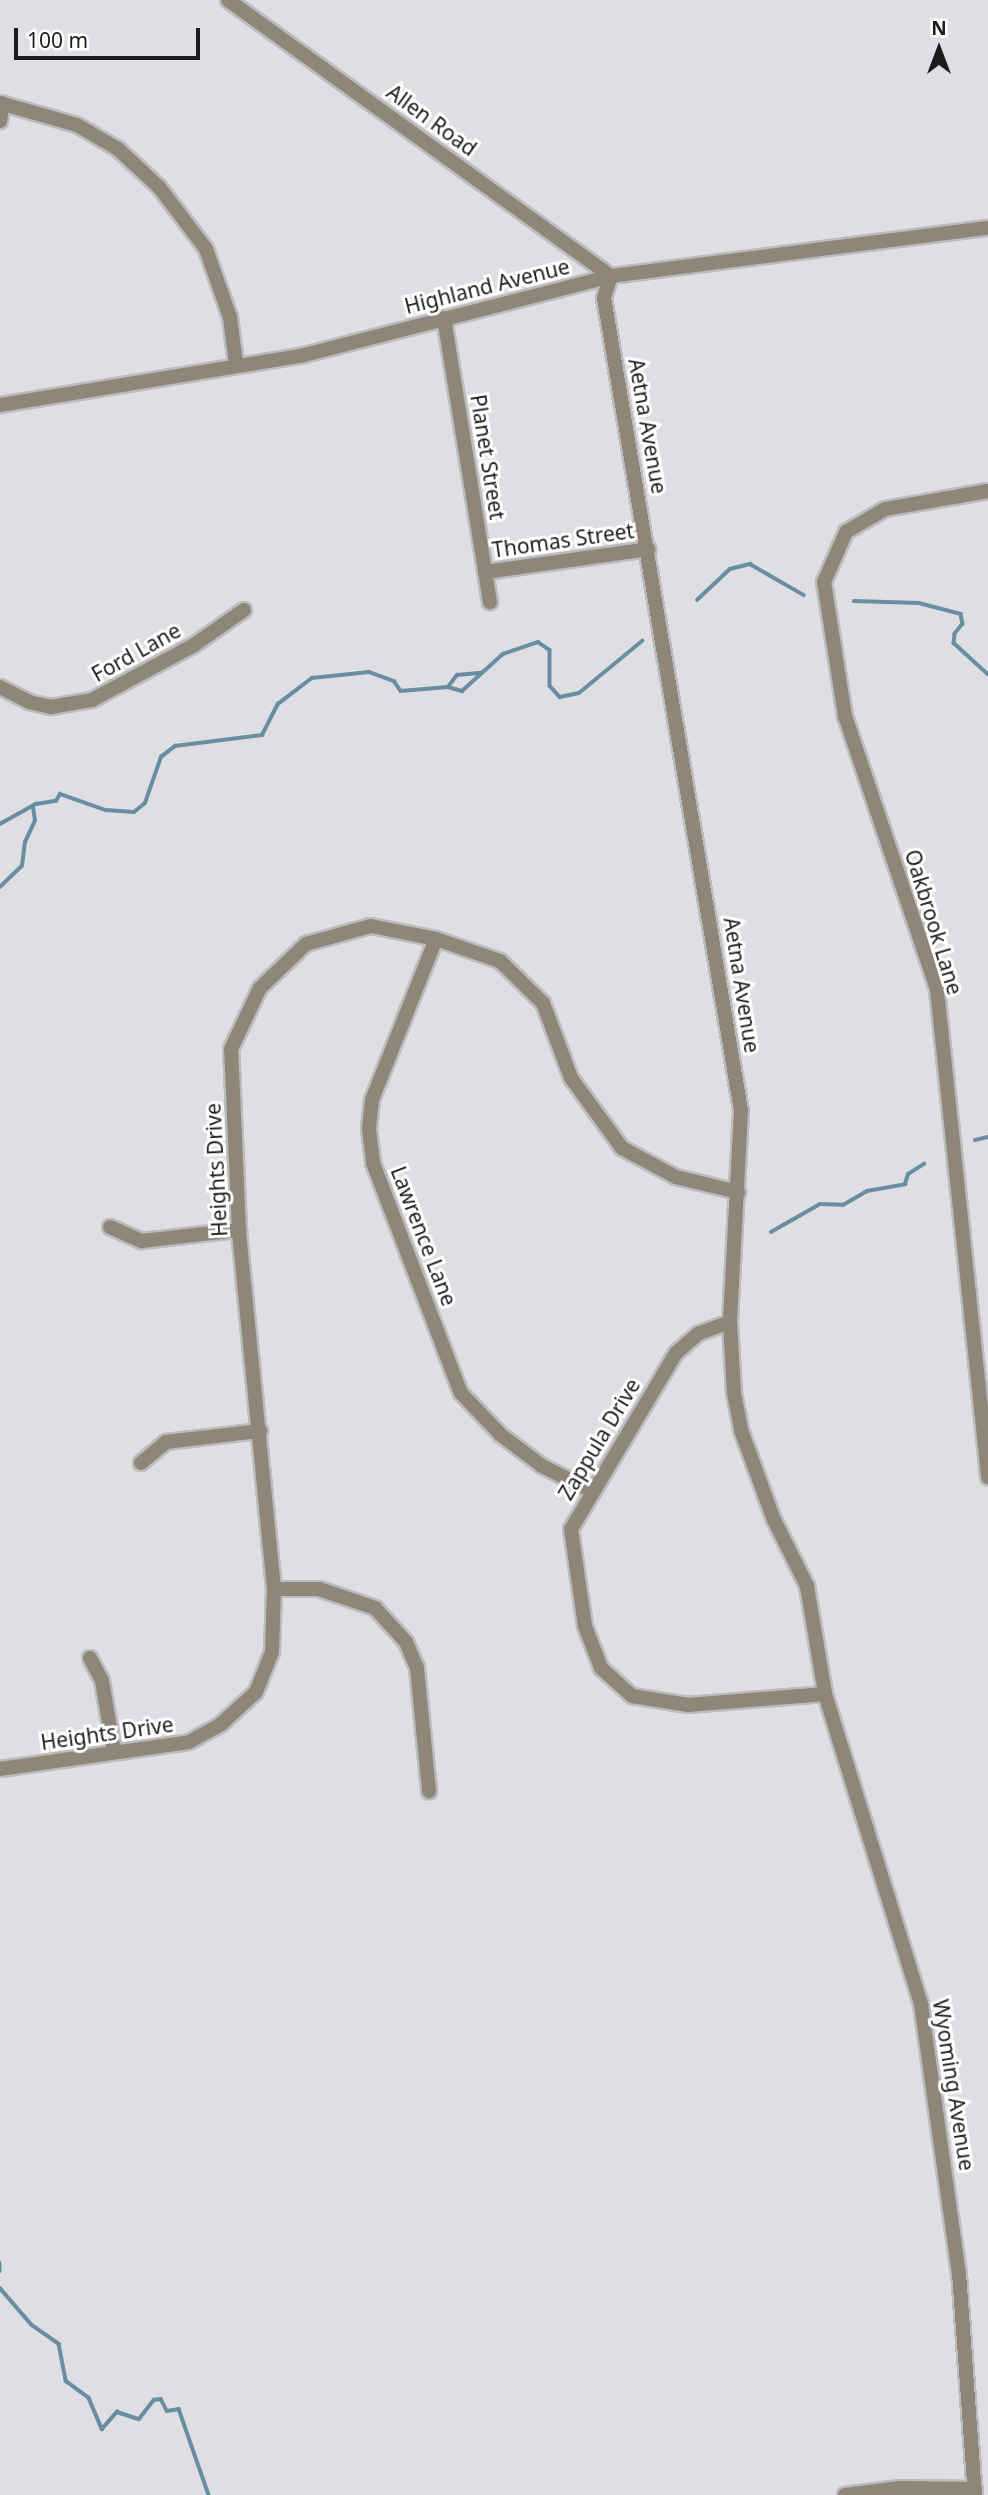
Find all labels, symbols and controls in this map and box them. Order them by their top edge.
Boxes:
scale bar [18,14,203,58]
north arrow [904,14,974,84]
text: N [931,15,947,41]
text: 100 m [27,26,88,54]
street label: Allen Road [382,79,482,161]
street label: Highland Avenue [402,253,572,319]
street label: Aetna Avenue [624,356,672,496]
street label: Planet Street [466,393,510,521]
street label: Thomas Street [490,518,636,562]
street label: Ford Lane [87,617,185,687]
street label: Oakbrook Lane [900,846,968,998]
street label: Aetna Avenue [719,915,765,1055]
street label: Heights Drive [200,1103,232,1237]
street label: Lawrence Lane [386,1163,462,1309]
street label: Zappula Drive [553,1374,645,1504]
street label: Heights Drive [39,1711,175,1755]
street label: Wyoming Avenue [928,1998,980,2172]

